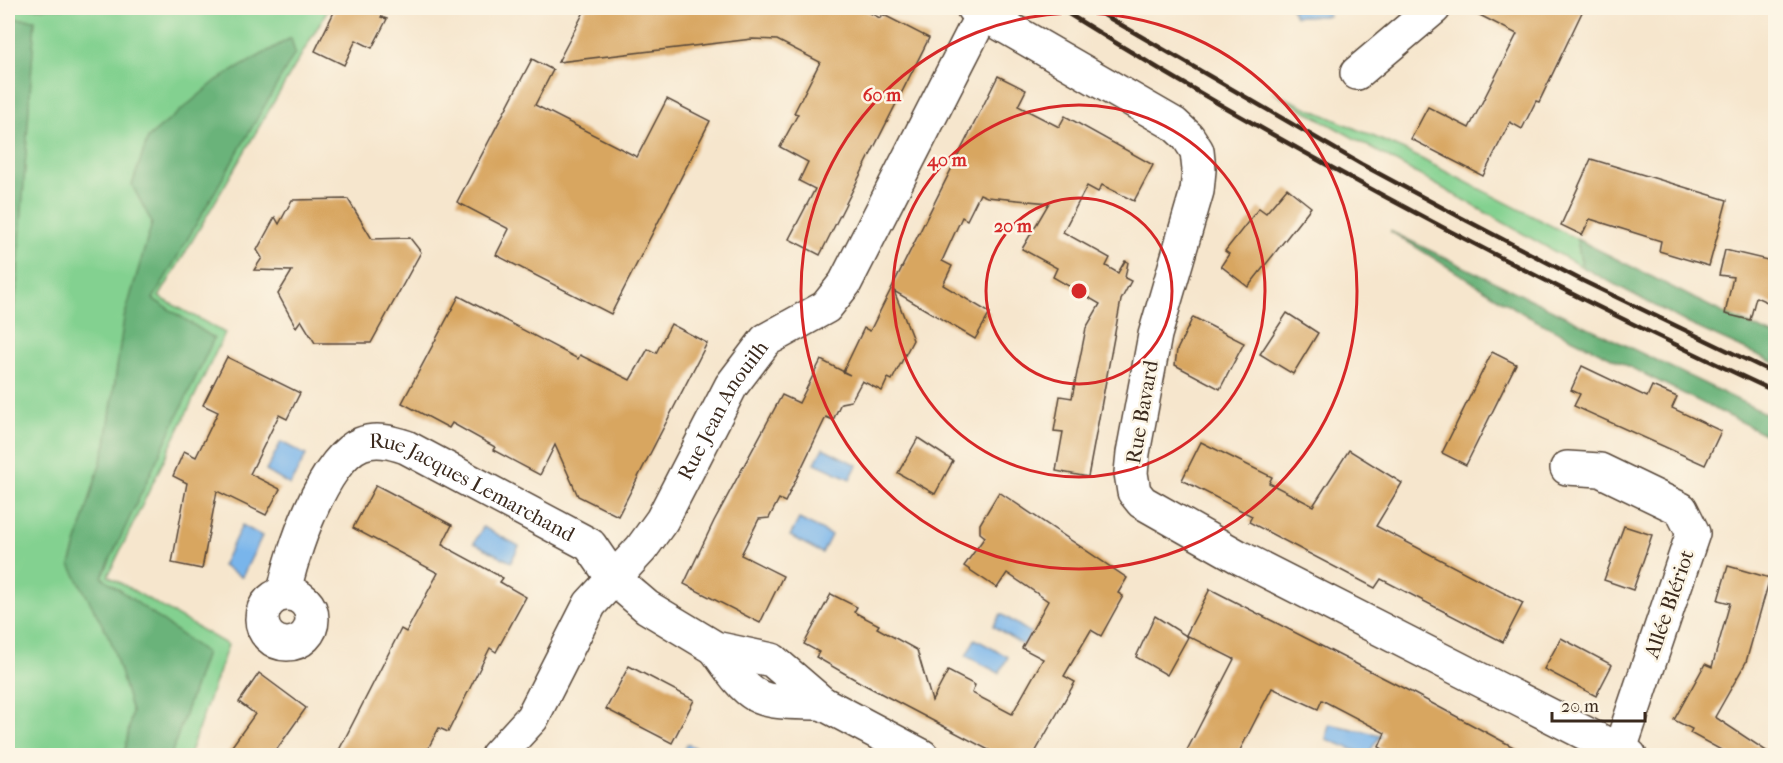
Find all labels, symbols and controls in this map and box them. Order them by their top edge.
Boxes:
text: 60 m [863,85,902,106]
text: 40 m [926,150,968,171]
text: 20 m [994,216,1033,237]
centre of rings [1069,281,1089,301]
street label: Rue Jean Anouilh [673,336,773,484]
street label: Rue Bavard [1121,358,1163,466]
street label: Rue Jacques Lemarchand [369,429,579,547]
street label: Allée Blériot [1639,546,1699,662]
scale bar [1552,685,1645,723]
text: 20 m [1561,696,1599,717]

